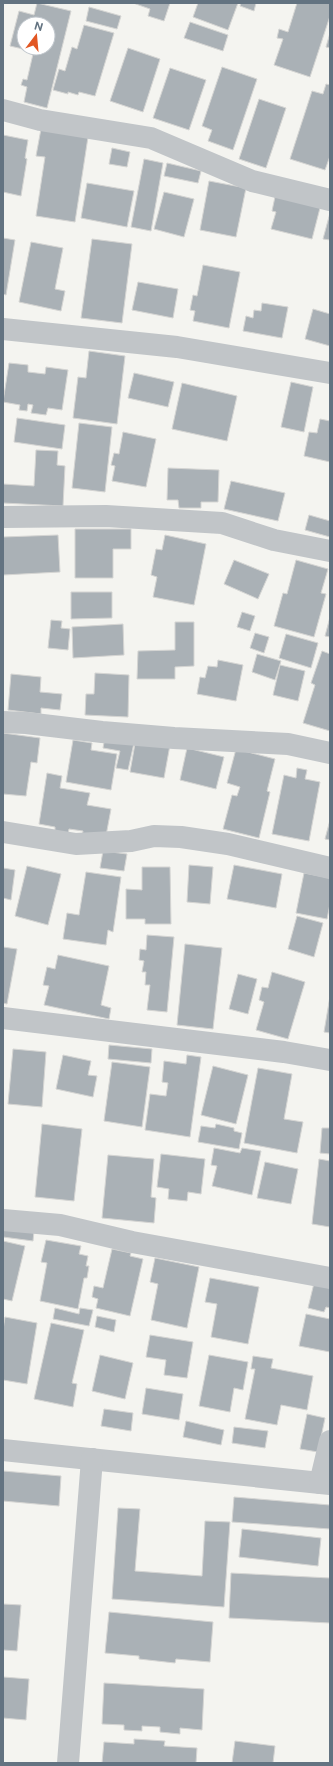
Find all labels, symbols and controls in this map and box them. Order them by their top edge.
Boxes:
north arrow [16,16,56,56]
text: N [33,19,45,33]

